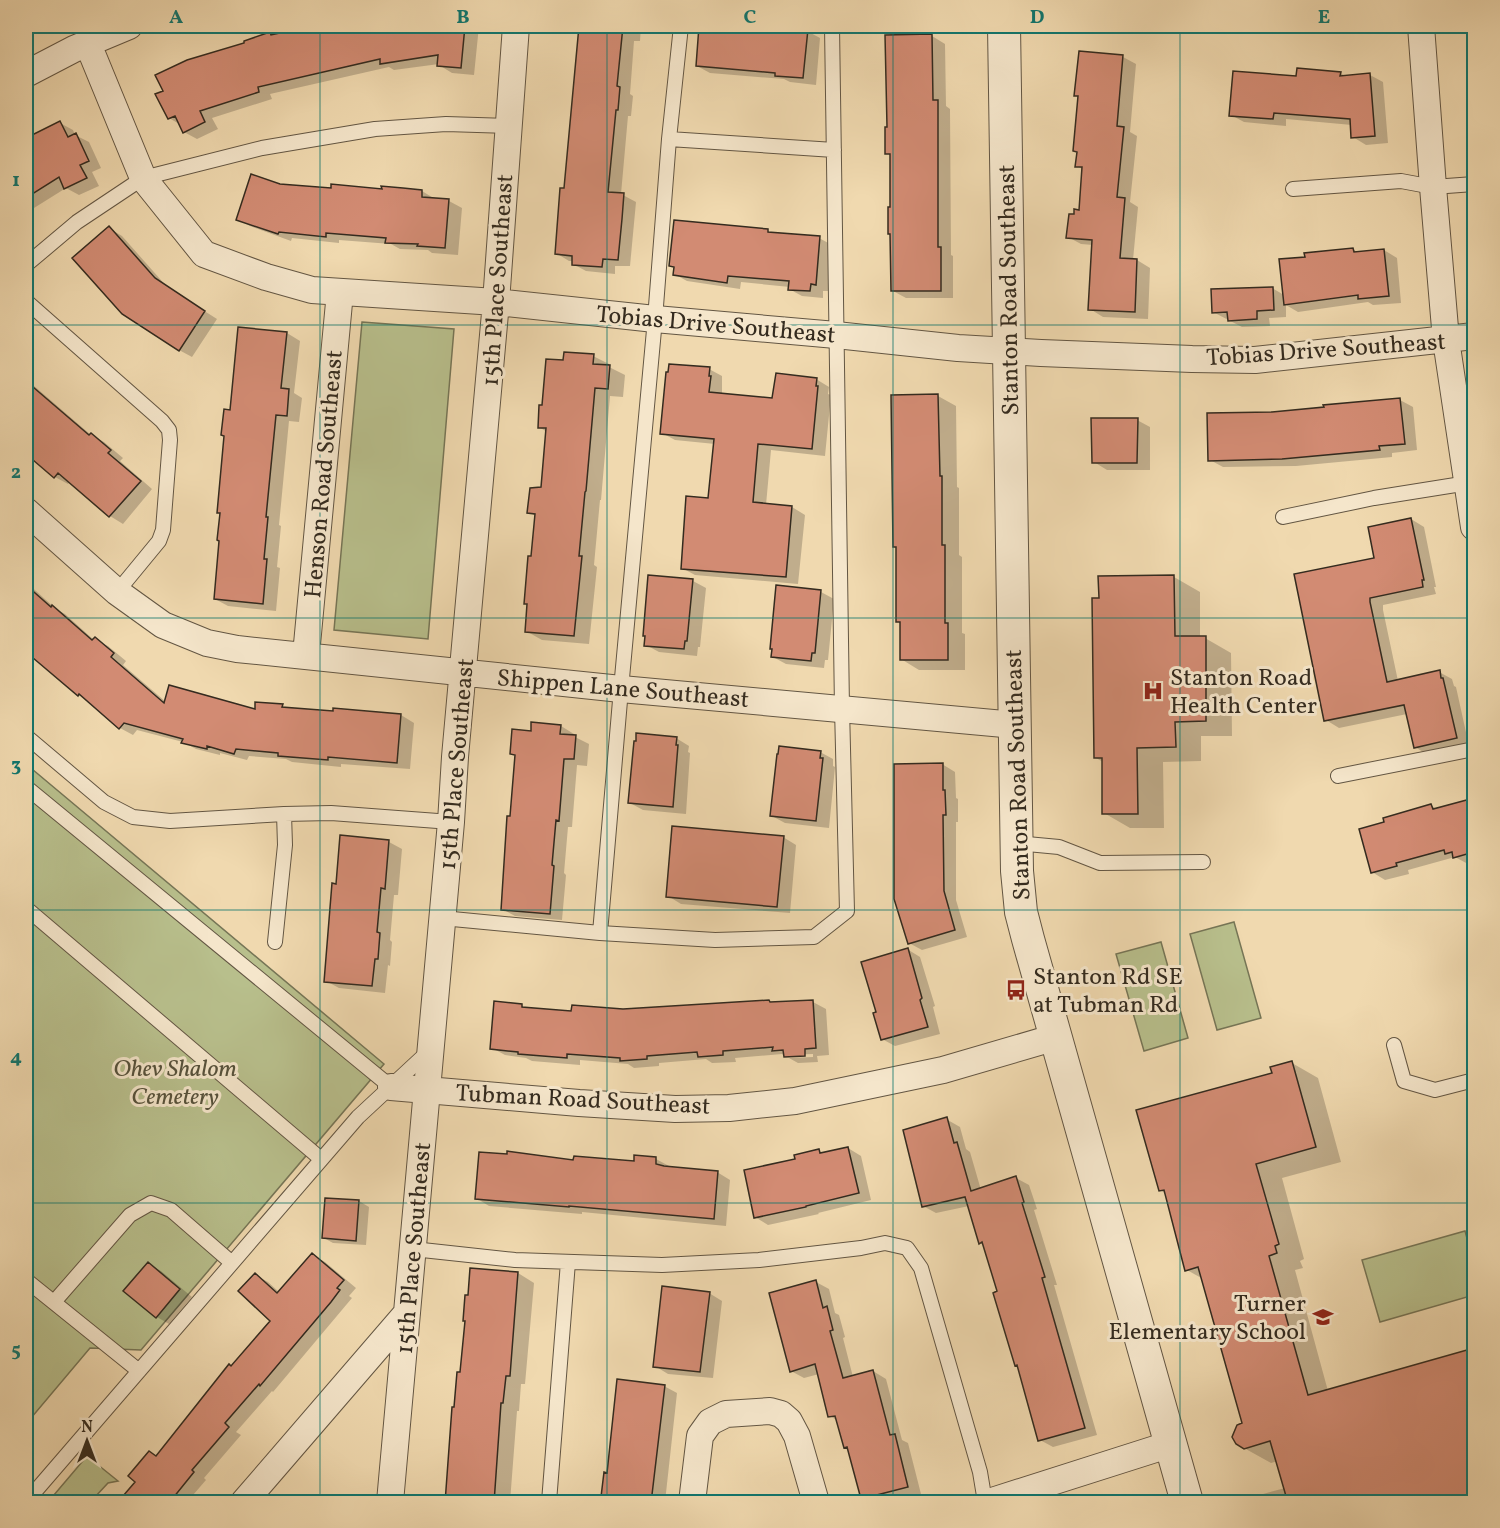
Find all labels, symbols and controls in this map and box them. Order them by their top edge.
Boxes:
text: A [169,4,183,32]
text: B [456,4,470,32]
text: C [744,4,757,32]
text: D [1030,4,1044,32]
text: E [1318,4,1330,32]
street label: Stanton Road Southeast [991,164,1029,416]
text: 1 [12,167,20,195]
street label: 15th Place Southeast [475,173,523,387]
street label: Tobias Drive Southeast [595,299,837,353]
street label: Tobias Drive Southeast [1205,326,1447,376]
street label: Henson Road Southeast [297,349,353,600]
text: 2 [11,459,21,487]
street label: Stanton Road Southeast [998,649,1040,901]
street label: 15th Place Southeast [432,657,484,872]
street label: Shippen Lane Southeast [495,662,750,718]
place label: Stanton Road Health Center [1170,662,1317,724]
hospital icon: Stanton Road Health Center [1141,679,1165,703]
text: 3 [11,752,21,780]
place label: Stanton Rd SE at Tubman Rd [1033,961,1183,1023]
bus stop icon: Stanton Rd SE at Tubman Rd [1004,978,1028,1002]
text: 4 [10,1044,22,1072]
park label: Ohev Shalom Cemetery [113,1053,237,1115]
street label: Tubman Road Southeast [455,1077,711,1125]
street label: 15th Place Southeast [389,1141,441,1356]
place label: Turner Elementary School [1108,1288,1306,1350]
school or university icon: Turner Elementary School [1311,1305,1335,1329]
text: 5 [11,1337,21,1365]
north arrow [57,1411,117,1471]
text: N [81,1417,93,1439]

